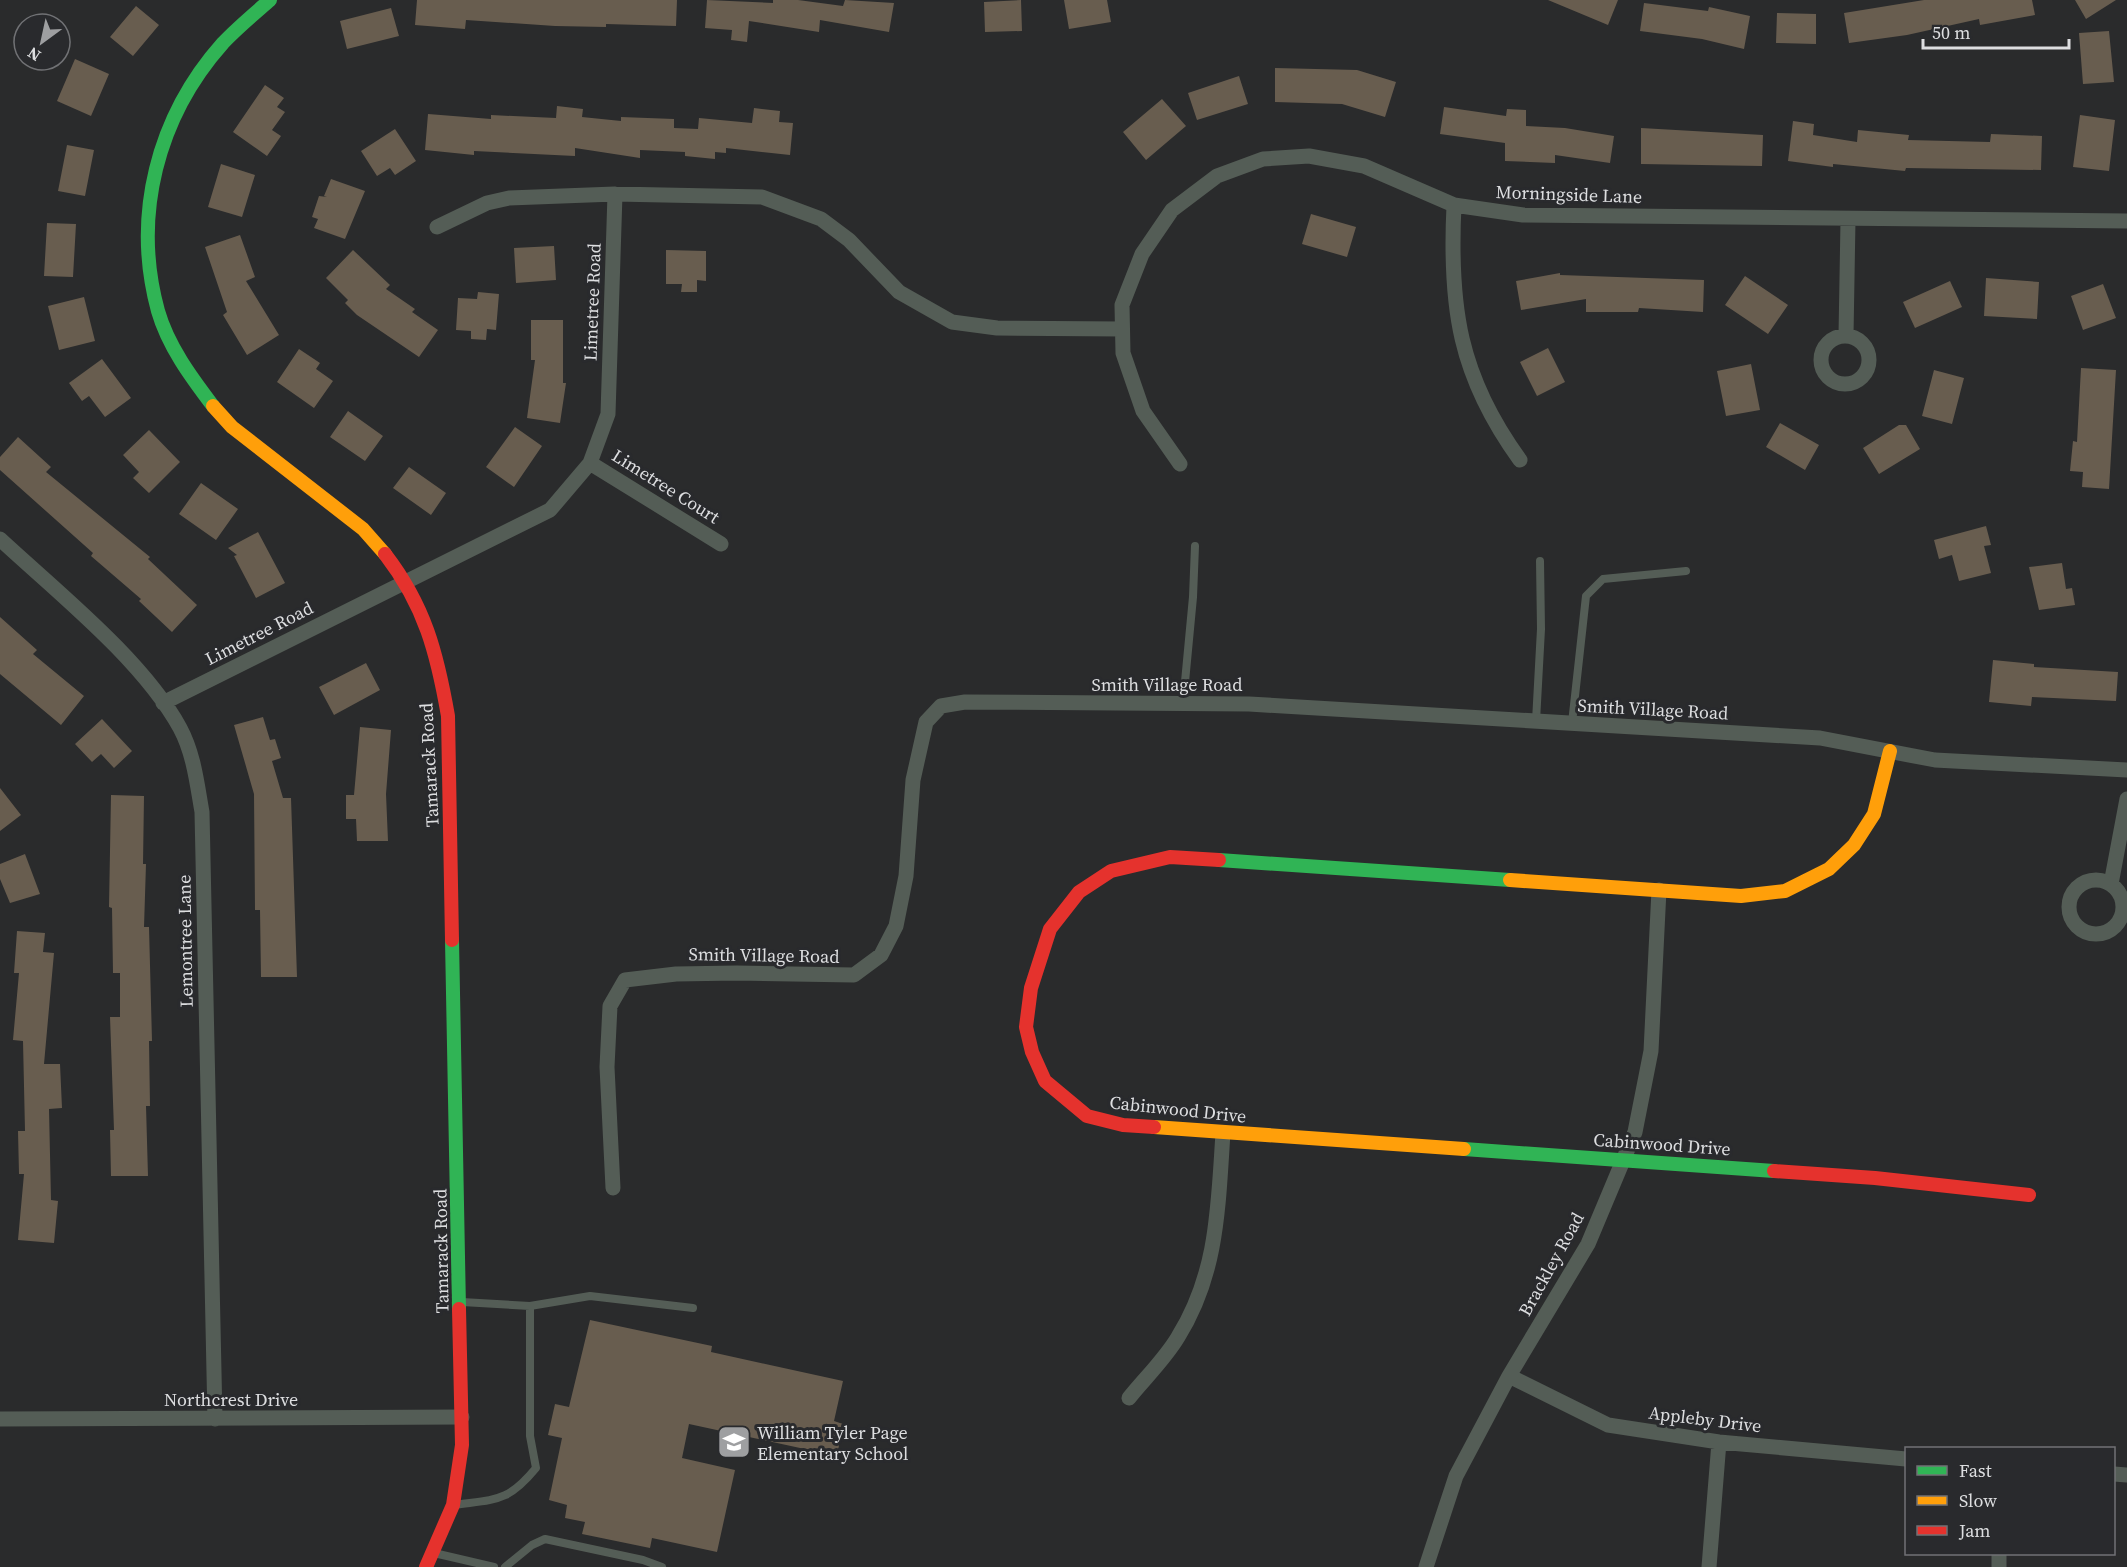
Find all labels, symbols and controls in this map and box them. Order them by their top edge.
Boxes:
north arrow [12,12,72,72]
scale bar [1923,12,2068,50]
text: 50 m [1932,20,1970,45]
text: N [23,42,45,67]
street label: Morningside Lane [1495,179,1643,209]
street label: Limetree Road [577,243,607,361]
street label: Limetree Court [607,443,725,529]
street label: Limetree Road [201,595,317,671]
street label: Smith Village Road [1092,672,1242,697]
street label: Smith Village Road [1577,693,1729,725]
street label: Tamarack Road [413,702,445,828]
street label: Lemontree Lane [171,875,199,1007]
street label: Smith Village Road [688,941,840,969]
street label: Cabinwood Drive [1108,1089,1248,1129]
street label: Cabinwood Drive [1592,1127,1732,1161]
street label: Tamarack Road [427,1189,455,1313]
street label: Brackley Road [1512,1208,1590,1320]
street label: Northcrest Drive [164,1387,298,1412]
street label: Appleby Drive [1647,1400,1763,1438]
place label: William Tyler Page Elementary School [757,1420,908,1466]
school or university icon: William Tyler Page Elementary School [716,1424,752,1460]
legend [1905,1447,2115,1555]
text: Fast [1959,1458,1992,1483]
text: Slow [1959,1488,1997,1513]
text: Jam [1958,1518,1991,1543]

